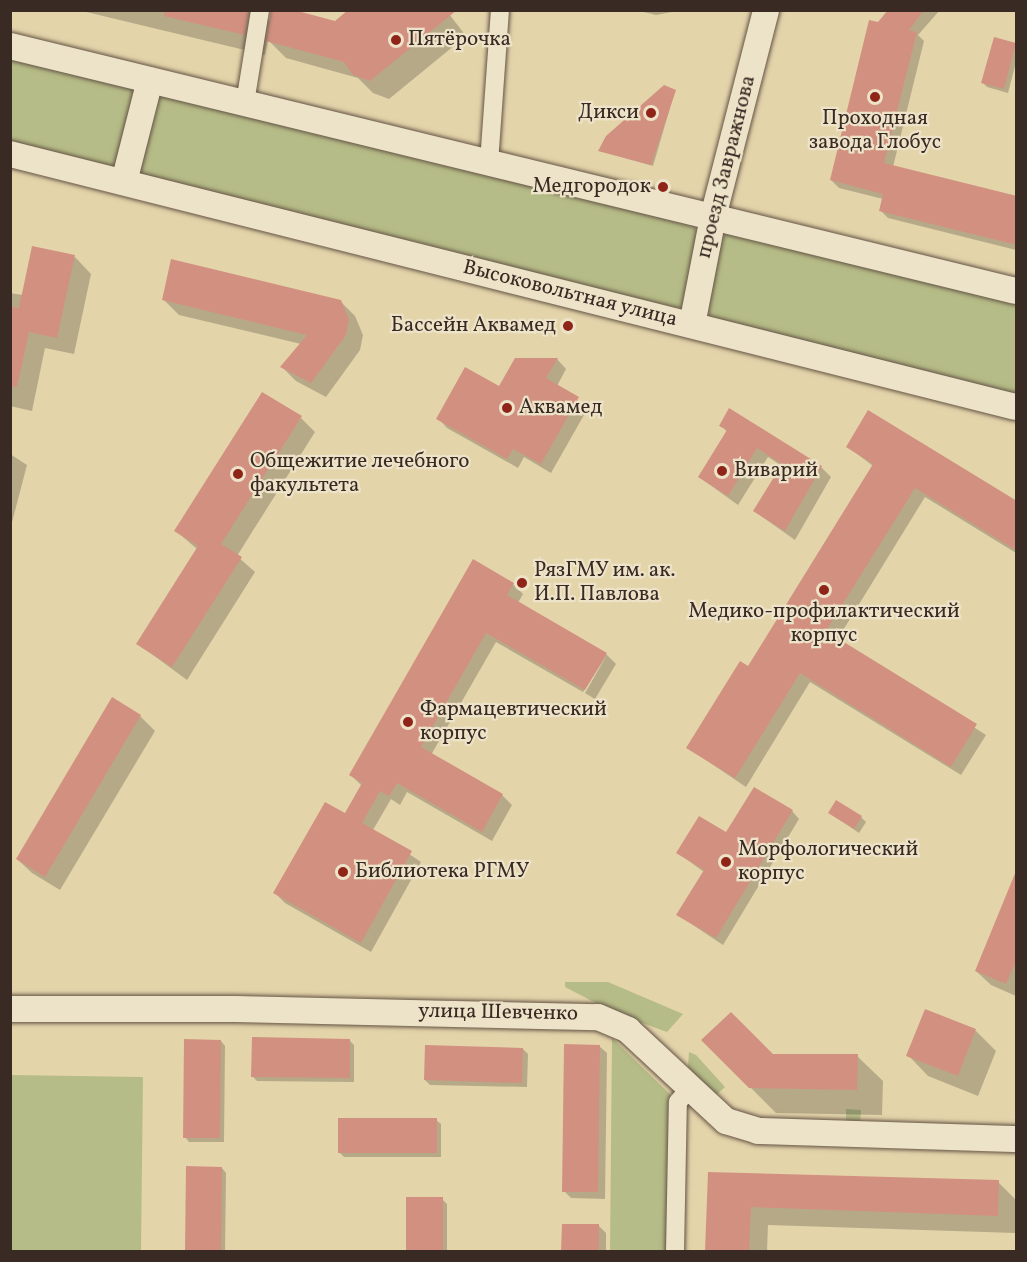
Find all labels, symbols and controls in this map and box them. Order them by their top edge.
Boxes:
place label: Пятёрочка [408,27,511,53]
marker: Пятёрочка [389,33,403,47]
street label: проезд Завражнова [692,73,762,261]
marker: Проходная завода Глобус [868,90,882,104]
place label: Дикси [578,100,639,126]
marker: Дикси [644,106,658,120]
place label: Проходная завода Глобус [809,106,941,156]
place label: Медгородок [532,174,651,200]
marker: Медгородок [656,180,670,194]
street label: Высоковольтная улица [460,255,680,333]
place label: Бассейн Аквамед [391,313,556,339]
marker: Бассейн Аквамед [561,319,575,333]
place label: Аквамед [519,395,602,421]
marker: Аквамед [500,401,514,415]
place label: Общежитие лечебного факультета [250,449,469,499]
place label: Виварий [734,458,818,484]
marker: Виварий [715,464,729,478]
marker: Общежитие лечебного факультета [231,467,245,481]
place label: РязГМУ им. ак. И.П. Павлова [534,558,676,608]
marker: РязГМУ им. ак. И.П. Павлова [515,576,529,590]
marker: Медико-профилактический корпус [817,583,831,597]
place label: Медико-профилактический корпус [688,599,960,649]
place label: Фармацевтический корпус [420,697,607,747]
marker: Фармацевтический корпус [401,715,415,729]
place label: Морфологический корпус [738,837,918,887]
marker: Морфологический корпус [719,855,733,869]
place label: Библиотека РГМУ [355,859,529,885]
marker: Библиотека РГМУ [336,865,350,879]
street label: улица Шевченко [418,999,578,1027]

